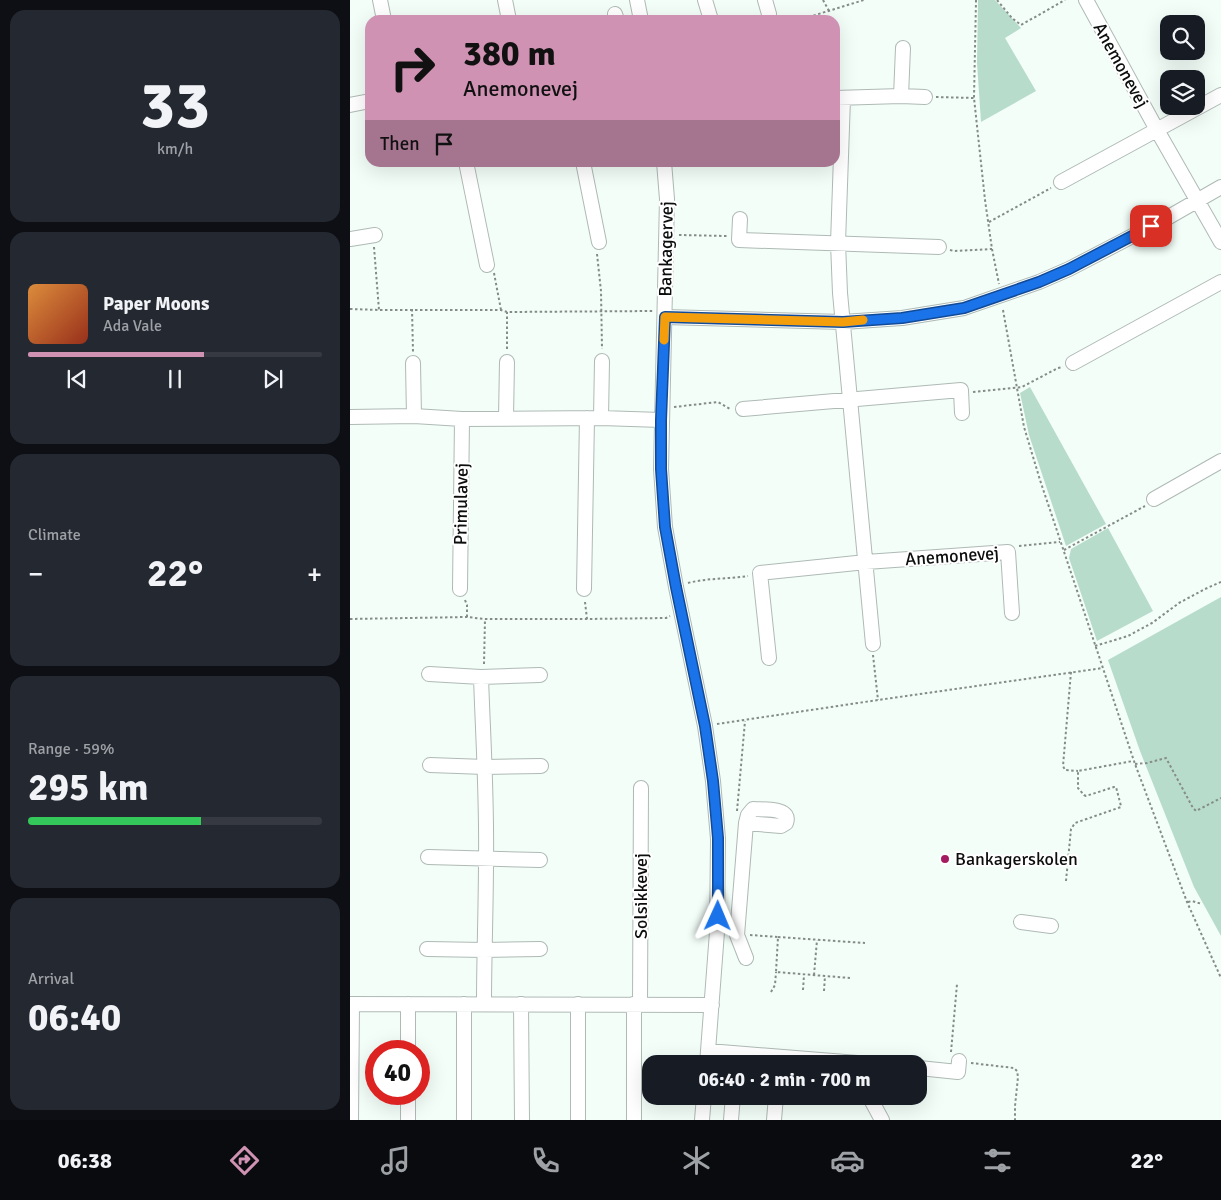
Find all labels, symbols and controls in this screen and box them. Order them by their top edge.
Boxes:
map controls [1160,15,1205,115]
button: search [1160,15,1205,60]
street label: Anemonevej [1089,19,1153,111]
text: 380 m [463,32,556,75]
icon: right [380,35,445,100]
text: 33 [140,66,210,146]
button: layers [1160,70,1205,115]
text: Anemonevej [463,75,578,102]
icon: arrive [430,130,458,158]
text: Then [380,132,420,156]
text: km/h [157,139,193,159]
street label: Bankagervej [654,201,678,297]
pin [1130,205,1172,247]
icon: arrive [1137,212,1165,240]
text: Paper Moons [103,292,209,316]
text: Ada Vale [103,316,162,336]
icon: previous [63,365,91,393]
icon: pause [161,365,189,393]
icon: next [259,365,287,393]
street label: Primulavej [449,463,473,545]
text: Climate [28,525,81,545]
street label: Anemonevej [904,542,1000,570]
text: 22° [147,550,203,597]
text: − [28,557,43,591]
text: + [307,557,322,591]
text: Range · 59% [28,739,114,759]
text: 295 km [28,764,149,811]
place label: Bankagerskolen [955,848,1078,870]
street label: Solsikkevej [630,853,652,939]
marker: Bankagerskolen [939,853,951,865]
position arrow [691,889,743,941]
text: Arrival [28,969,74,989]
text: 06:40 [28,994,121,1041]
speed limit sign: 40 [365,1040,430,1105]
text: 06:40 · 2 min · 700 m [698,1068,871,1092]
icon: directions [227,1143,262,1178]
icon: music [378,1143,413,1178]
icon: phone [528,1143,563,1178]
icon: climate [679,1143,714,1178]
icon: car [830,1143,865,1178]
icon: filters [980,1143,1015,1178]
text: 06:38 [58,1147,112,1174]
text: 22° [1131,1147,1163,1174]

